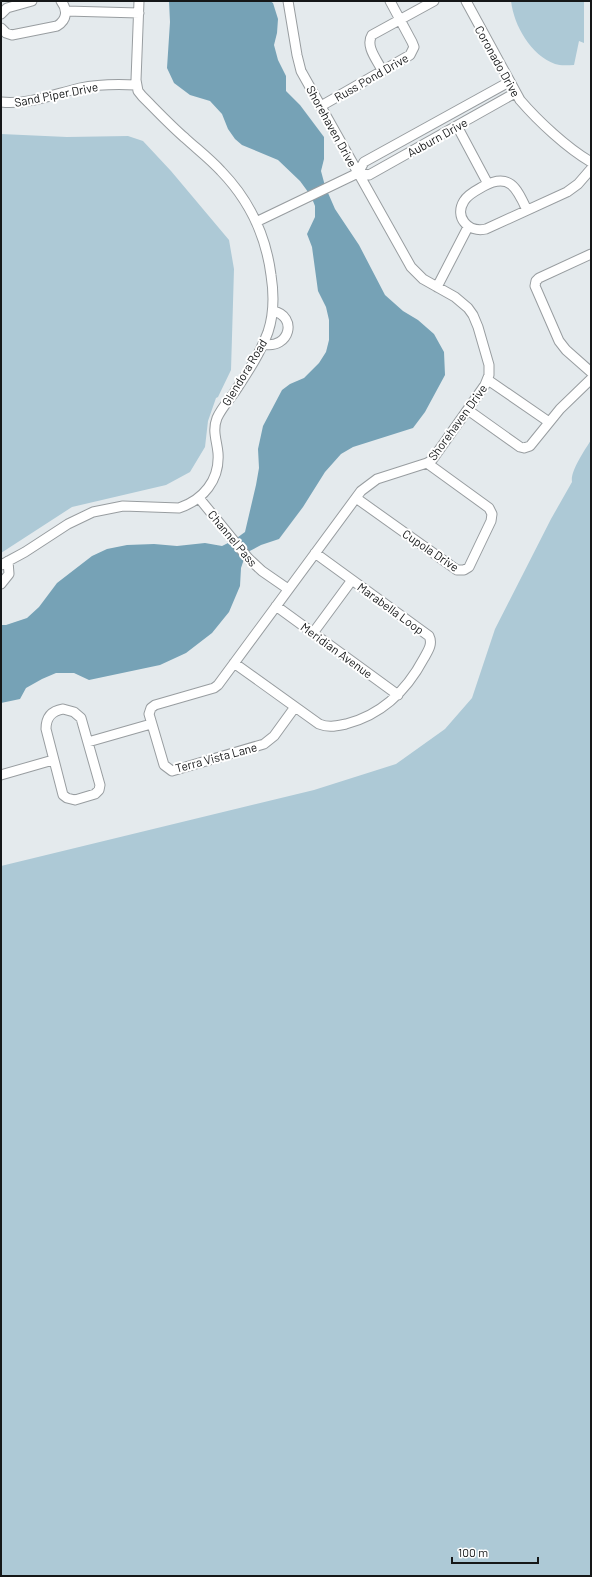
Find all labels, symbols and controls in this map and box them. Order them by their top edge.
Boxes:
street label: Coronado Drive [473,23,523,99]
street label: Russ Pond Drive [332,50,410,104]
street label: Sand Piper Drive [13,79,99,109]
street label: Shorehaven Drive [304,83,360,169]
street label: Auburn Drive [404,115,470,159]
street label: Glendora Road [219,336,269,408]
street label: Shorehaven Drive [425,381,489,463]
street label: Channel Pass [206,507,261,569]
street label: Cupola Drive [400,526,462,574]
street label: Marabella Loop [355,579,427,637]
street label: Meridian Avenue [298,619,376,681]
street label: Terra Vista Lane [174,739,258,775]
scale bar [452,1539,538,1565]
text: 100 m [458,1545,488,1559]

